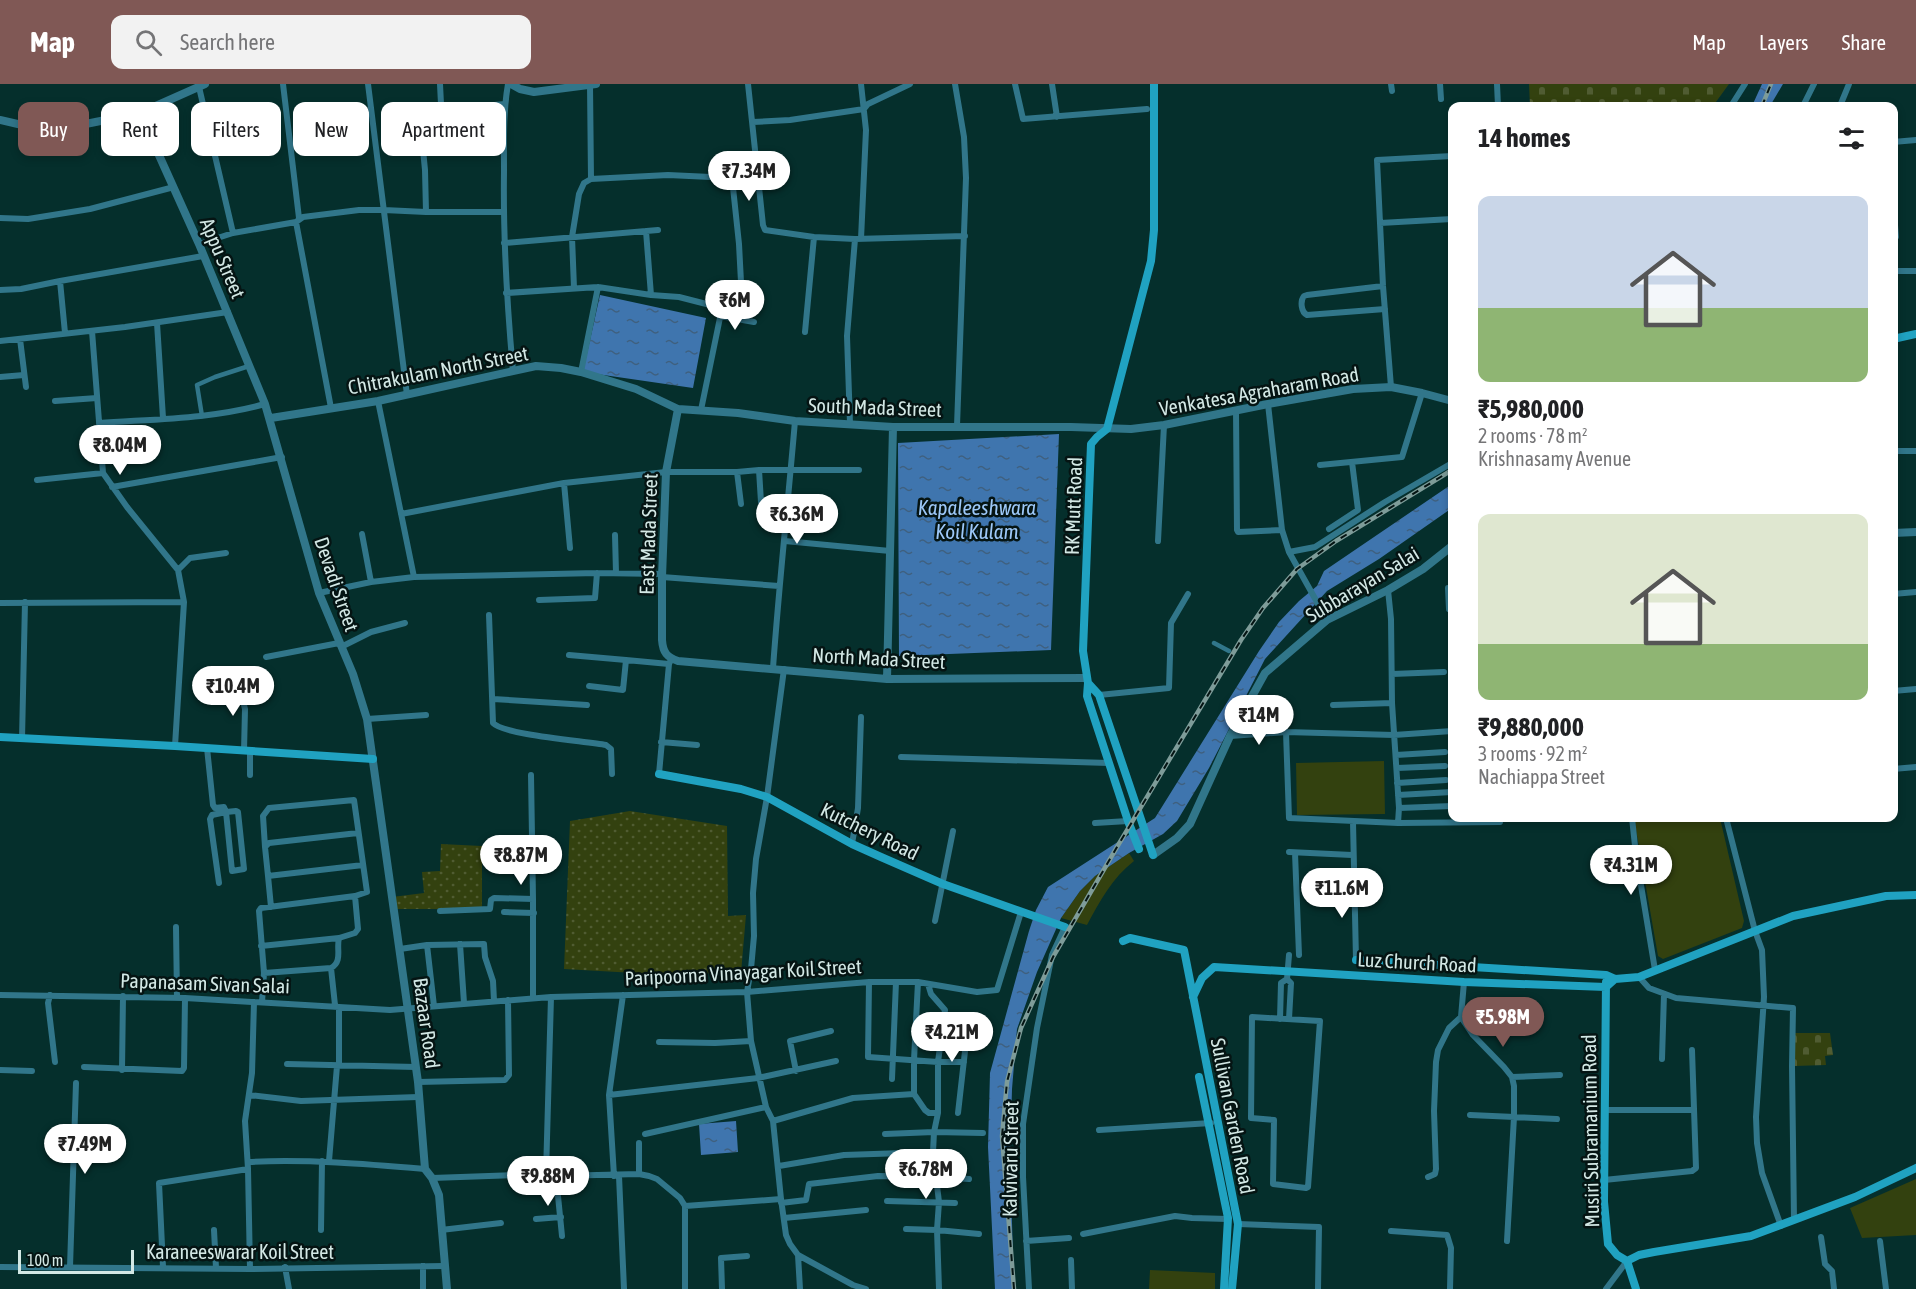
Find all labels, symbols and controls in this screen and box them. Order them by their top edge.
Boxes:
search box [111,15,531,69]
text: Map [30,26,75,58]
icon: search [132,26,165,59]
text: Search here [180,29,275,55]
text: Map [1692,30,1726,54]
text: Layers [1759,30,1809,54]
text: Share [1842,30,1886,54]
chip: Buy [18,102,89,156]
chip: Rent [101,102,179,156]
chip: Filters [191,102,281,156]
chip: New [293,102,369,156]
chip: Apartment [381,102,506,156]
icon: filters [1835,122,1868,155]
text: 14 homes [1478,123,1571,153]
pin: ₹7.34M [700,151,798,202]
text: ₹7.34M [722,159,776,182]
street label: Appu Street [196,214,250,302]
icon: home [1619,235,1727,343]
pin: ₹6M [706,280,764,331]
text: ₹6M [719,288,751,311]
street label: Chitrakulam North Street [346,341,530,399]
street label: Venkatesa Agraharam Road [1157,362,1361,420]
street label: South Mada Street [808,393,942,421]
text: ₹5,980,000 [1478,394,1584,424]
text: 2 rooms · 78 m² [1478,424,1588,447]
pin: ₹8.04M [71,425,169,476]
text: ₹8.04M [93,433,147,456]
text: Krishnasamy Avenue [1478,447,1631,470]
street label: RK Mutt Road [1060,457,1086,555]
street label: East Mada Street [634,473,662,595]
pin: ₹6.36M [748,494,846,545]
water label: Kapaleeshwara Koil Kulam [918,495,1036,543]
text: ₹6.36M [770,502,824,525]
street label: Devadi Street [310,534,364,634]
street label: Subbarayan Salai [1301,541,1423,627]
icon: home [1619,553,1727,661]
street label: North Mada Street [812,643,946,673]
pin: ₹10.4M [184,666,282,717]
text: ₹10.4M [206,674,260,697]
pin: ₹14M [1223,695,1295,746]
text: ₹14M [1239,703,1279,726]
text: ₹9,880,000 [1478,712,1584,742]
text: 3 rooms · 92 m² [1478,742,1588,765]
text: Nachiappa Street [1478,765,1605,788]
street label: Kutchery Road [817,797,923,865]
pin: ₹8.87M [472,835,570,886]
text: ₹8.87M [494,843,548,866]
pin: ₹4.31M [1582,845,1680,896]
text: ₹4.31M [1604,853,1658,876]
pin: ₹11.6M [1293,868,1391,919]
text: ₹11.6M [1315,876,1369,899]
street label: Luz Church Road [1357,947,1477,977]
street label: Paripoorna Vinayagar Koil Street [624,954,862,990]
street label: Papanasam Sivan Salai [120,969,290,997]
street label: Bazaar Road [409,976,445,1070]
pin: ₹5.98M [1454,997,1552,1048]
text: ₹5.98M [1476,1005,1530,1028]
pin: ₹4.21M [903,1012,1001,1063]
text: ₹4.21M [925,1020,979,1043]
street label: Musiri Subramanium Road [1577,1034,1603,1228]
street label: Sullivan Garden Road [1207,1036,1259,1196]
street label: Kalvivaru Street [997,1100,1023,1217]
pin: ₹7.49M [36,1124,134,1175]
text: ₹7.49M [58,1132,112,1155]
pin: ₹6.78M [877,1149,975,1200]
pin: ₹9.88M [499,1156,597,1207]
text: ₹6.78M [899,1157,953,1180]
text: ₹9.88M [521,1164,575,1187]
street label: Karaneeswarar Koil Street [146,1240,334,1263]
scale bar [18,1247,134,1274]
text: 100 m [27,1251,63,1269]

